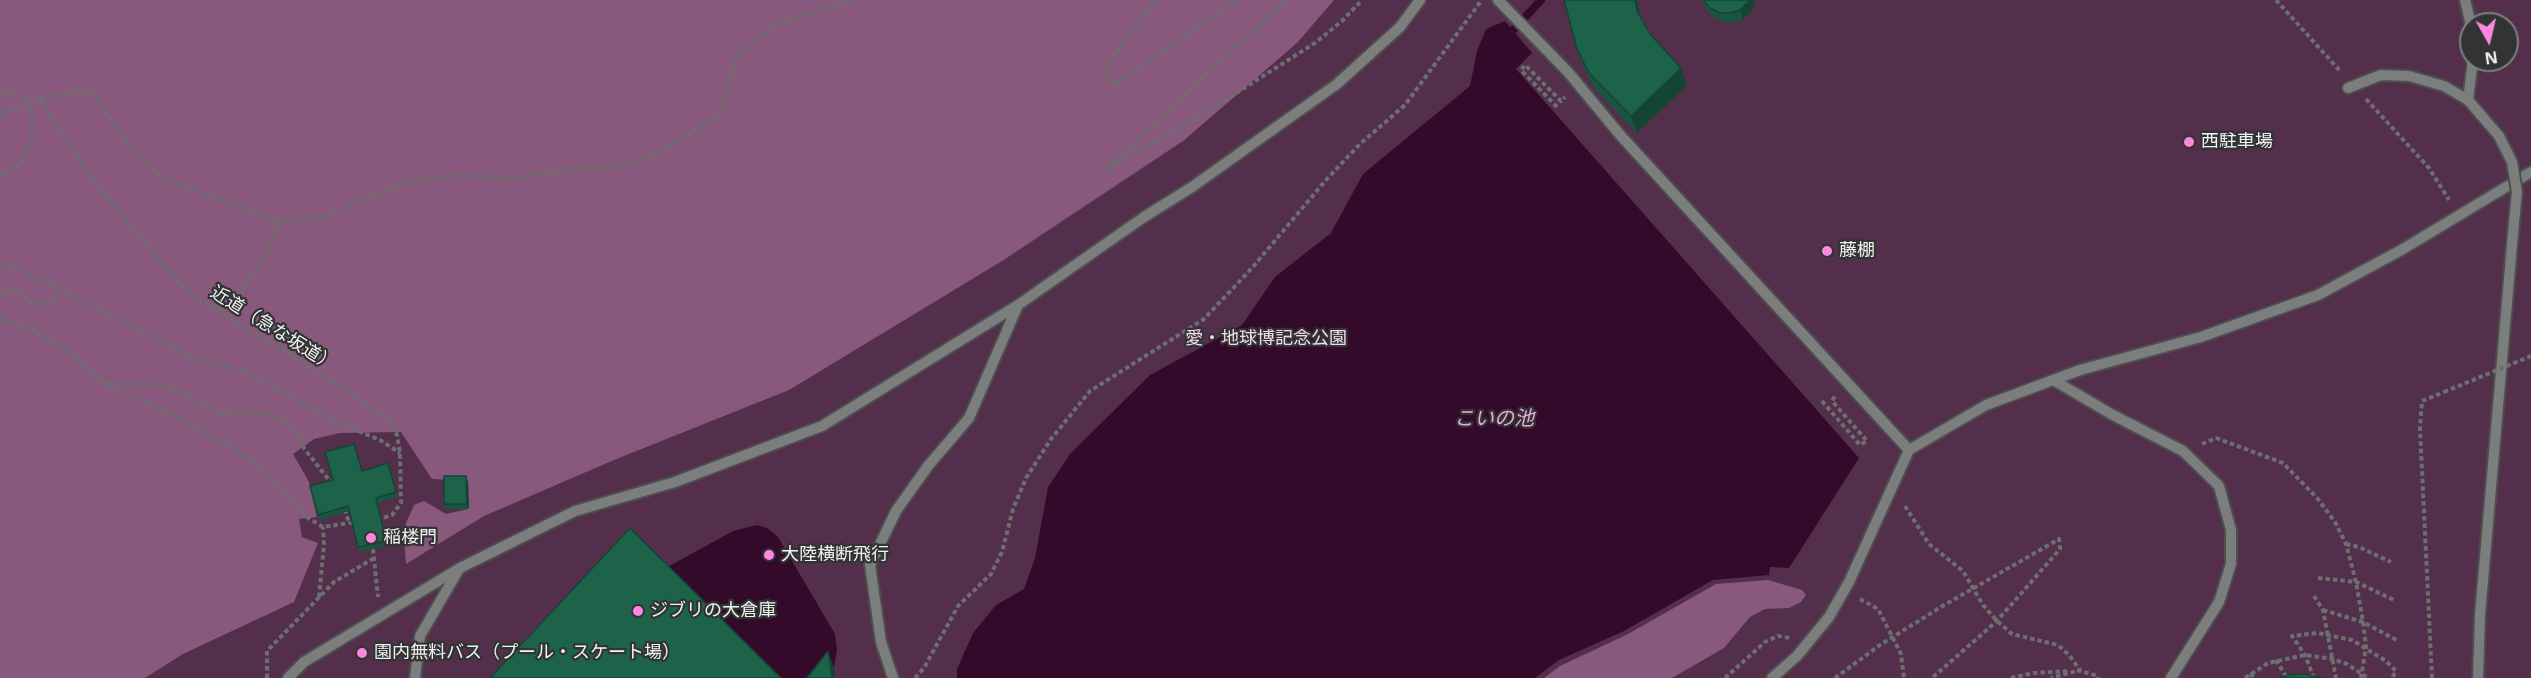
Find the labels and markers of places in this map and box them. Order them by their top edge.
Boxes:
place label: 西駐車場 [2201,131,2273,153]
marker: 西駐車場 [2182,135,2196,149]
place label: 藤棚 [1839,240,1875,262]
marker: 藤棚 [1820,244,1834,258]
place label: 稲楼門 [383,527,437,549]
marker: 稲楼門 [364,531,378,545]
place label: 大陸横断飛行 [781,544,889,566]
marker: 大陸横断飛行 [762,548,776,562]
place label: ジブリの大倉庫 [650,600,776,622]
marker: ジブリの大倉庫 [631,604,645,618]
place label: 園内無料バス（プール・スケート場） [374,642,680,664]
marker: 園内無料バス（プール・スケート場） [355,646,369,660]

